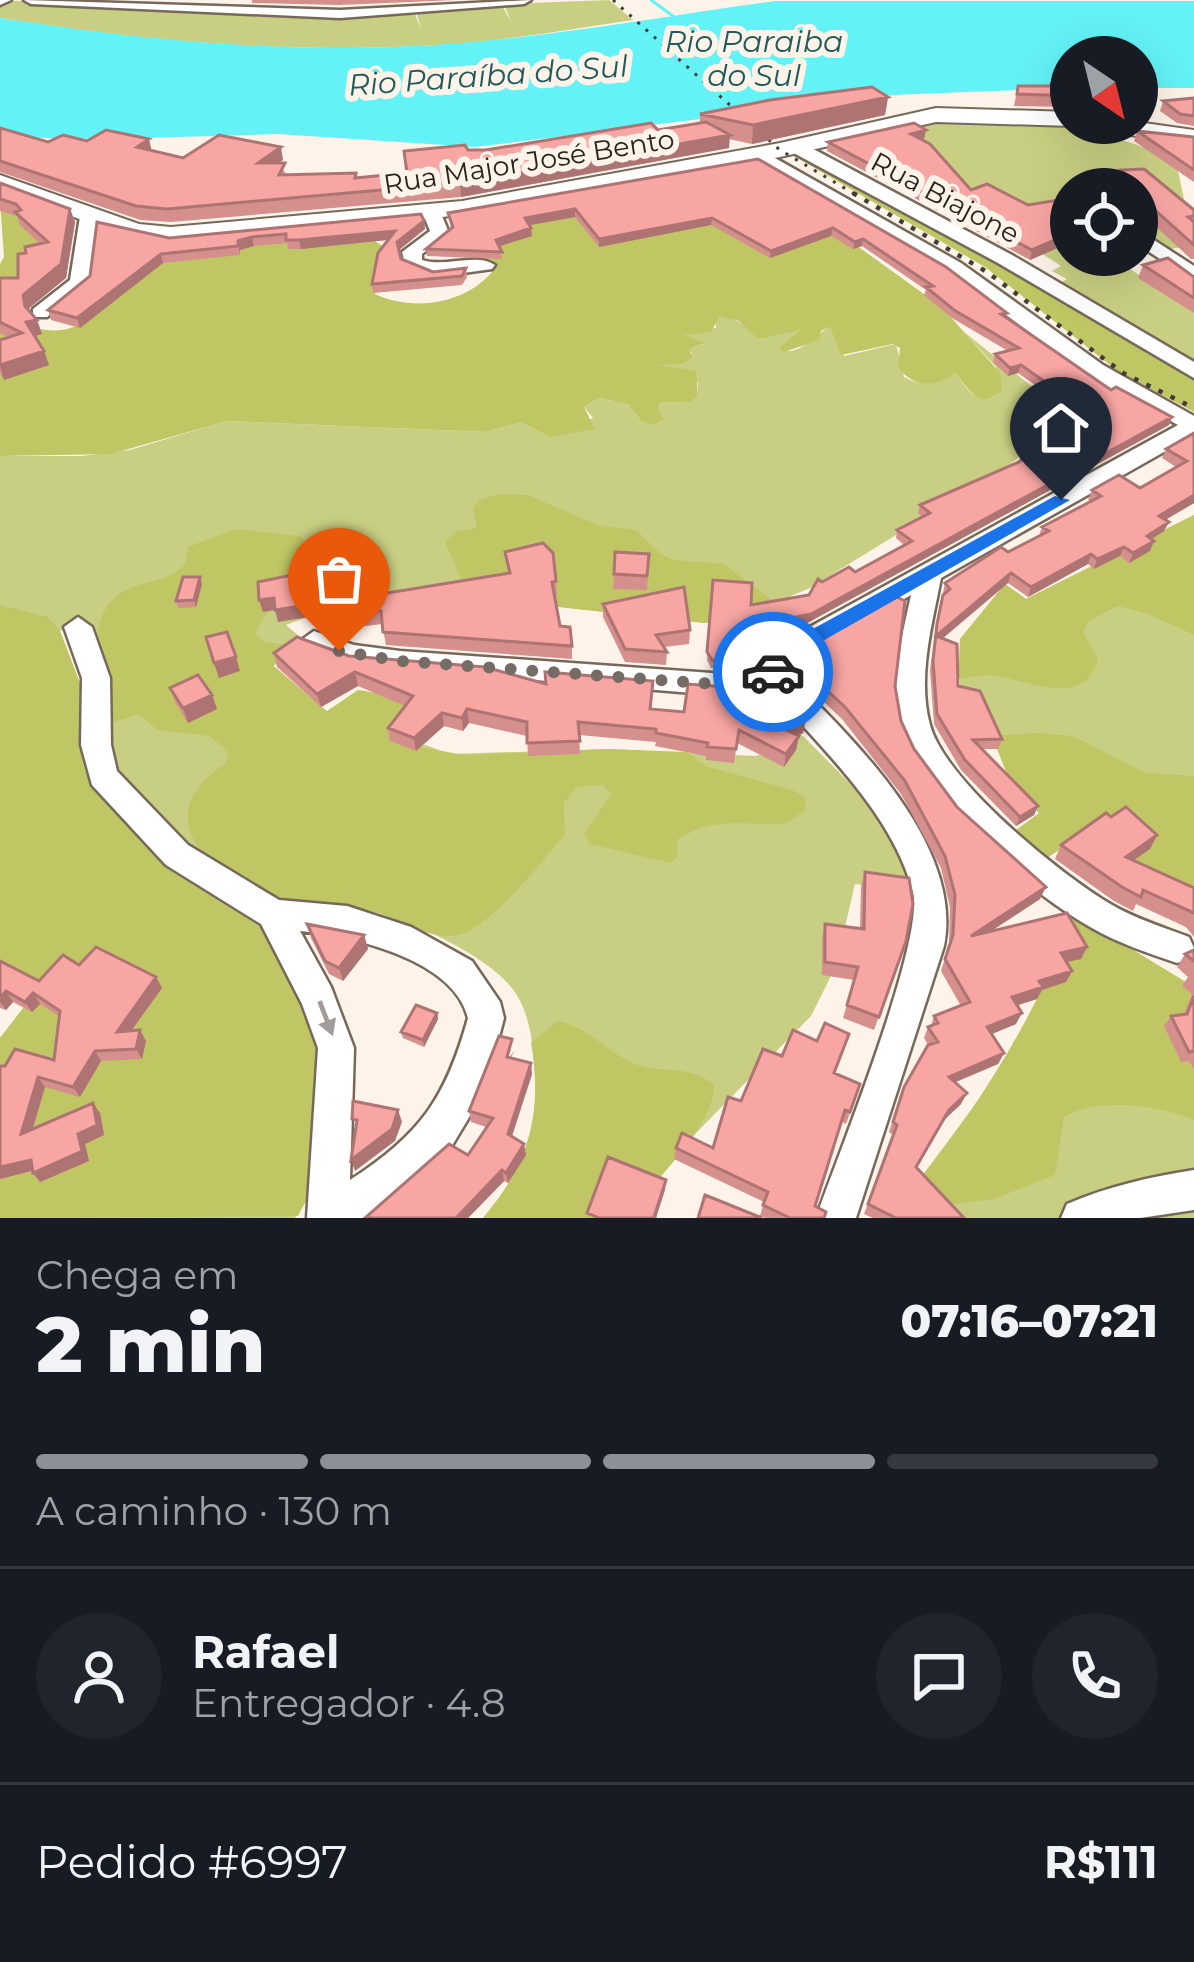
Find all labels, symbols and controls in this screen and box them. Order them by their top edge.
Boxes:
water label: Rio Paraiba do Sul [665,23,843,94]
north arrow [1050,36,1158,144]
map controls [1050,36,1158,276]
water label: Rio Paraíba do Sul [347,47,629,104]
street label: Rua Major José Bento [381,122,677,201]
street label: Rua Biajone [865,145,1025,250]
button: locate [1050,168,1158,276]
pin [1010,377,1112,500]
icon: home [1028,395,1094,461]
pin [288,528,390,651]
icon: bag [306,546,372,612]
courier [713,612,833,732]
icon: car [740,639,806,705]
one-way arrow [317,1001,336,1037]
text: Chega em [36,1251,238,1299]
text: 07:16–07:21 [901,1293,1158,1348]
text: 2 min [36,1296,266,1392]
text: A caminho · 130 m [36,1487,392,1535]
button: person [36,1613,162,1739]
button: chat [876,1613,1002,1739]
button: phone [1032,1613,1158,1739]
text: Rafael [192,1624,339,1679]
text: Entregador · 4.8 [192,1679,506,1727]
text: Pedido #6997 [36,1834,348,1889]
text: R$111 [1044,1834,1158,1889]

